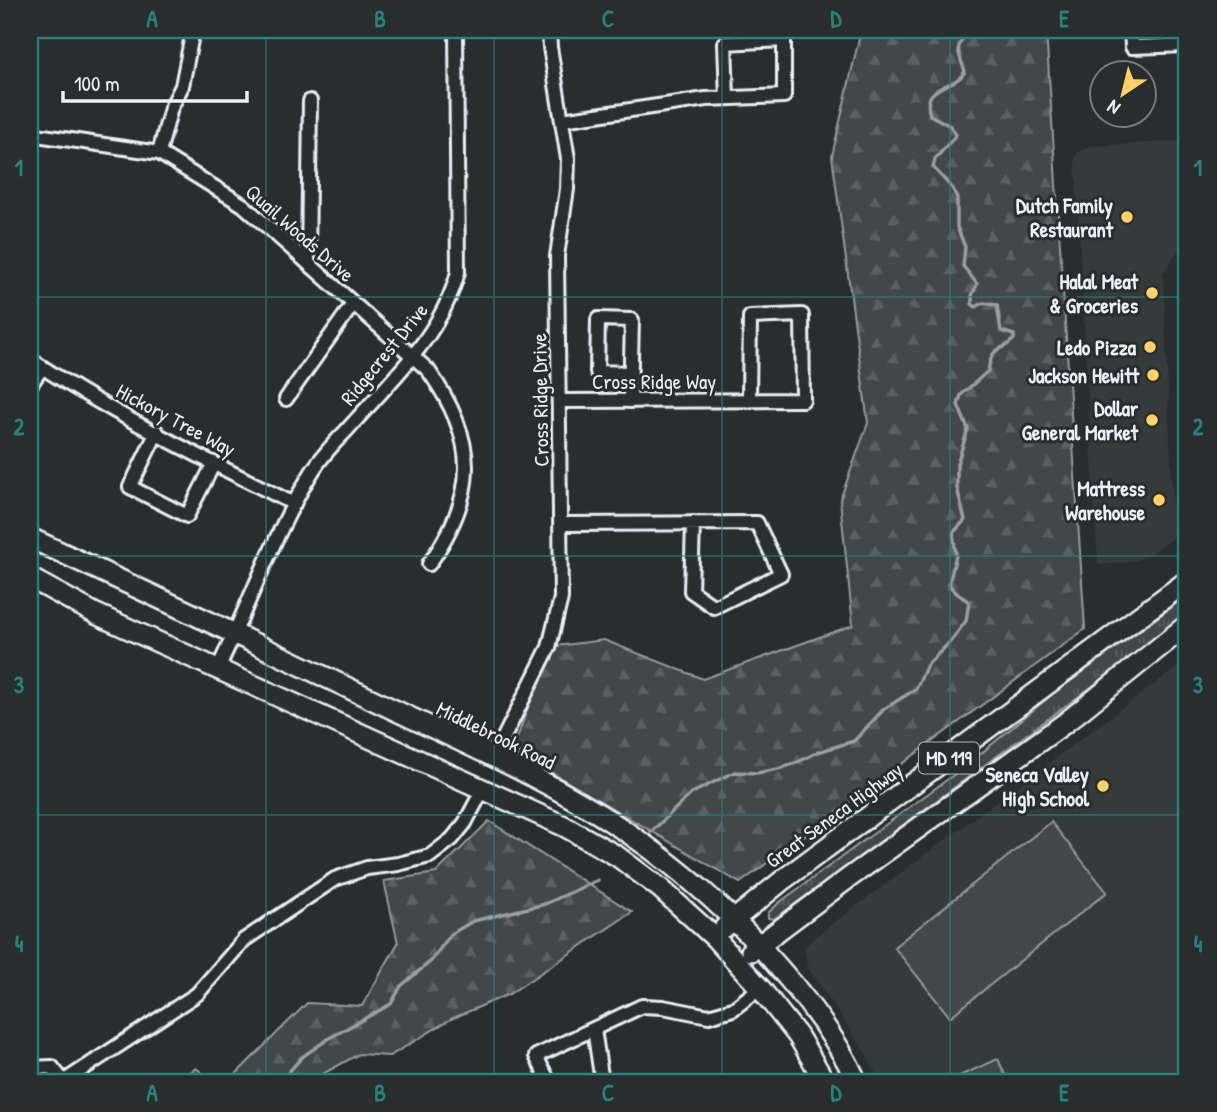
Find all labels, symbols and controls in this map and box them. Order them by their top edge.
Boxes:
text: A [146,3,158,34]
text: B [374,3,386,34]
text: C [602,3,614,34]
text: D [831,3,843,34]
text: E [1059,3,1070,34]
scale bar [63,60,247,104]
north arrow [1088,60,1158,130]
text: 100 m [74,69,120,98]
text: N [1102,94,1125,121]
text: 1 [15,152,23,183]
text: 1 [1194,152,1202,183]
street label: Quail Woods Drive [239,177,361,289]
place label: Dutch Family Restaurant [1016,191,1114,244]
marker: Dutch Family Restaurant [1119,209,1135,225]
place label: Halal Meat & Groceries [1050,267,1139,320]
marker: Halal Meat & Groceries [1144,285,1160,301]
street label: Ridgecrest Drive [334,297,434,411]
street label: Cross Ridge Drive [524,333,556,467]
place label: Ledo Pizza [1057,333,1137,362]
marker: Ledo Pizza [1142,339,1158,355]
place label: Jackson Hewitt [1028,361,1140,390]
street label: Cross Ridge Way [592,367,716,396]
marker: Jackson Hewitt [1145,367,1161,383]
street label: Hickory Tree Way [111,376,241,464]
place label: Dollar General Market [1022,394,1139,447]
text: 2 [14,411,25,442]
text: 2 [1193,411,1204,442]
marker: Dollar General Market [1144,412,1160,428]
place label: Mattress Warehouse [1065,474,1146,527]
marker: Mattress Warehouse [1151,492,1167,508]
text: 3 [14,669,24,700]
text: 3 [1193,669,1203,700]
street label: Middlebrook Road [432,694,560,776]
road number: MD 119 [919,743,979,774]
street label: Great Seneca Highway [759,755,909,875]
place label: Seneca Valley High School [986,760,1089,814]
marker: Seneca Valley High School [1095,778,1111,794]
text: 4 [15,928,24,959]
text: 4 [1194,928,1203,959]
text: A [146,1077,158,1108]
text: B [374,1077,386,1108]
text: C [602,1077,614,1108]
text: D [831,1077,843,1108]
text: E [1059,1077,1070,1108]

